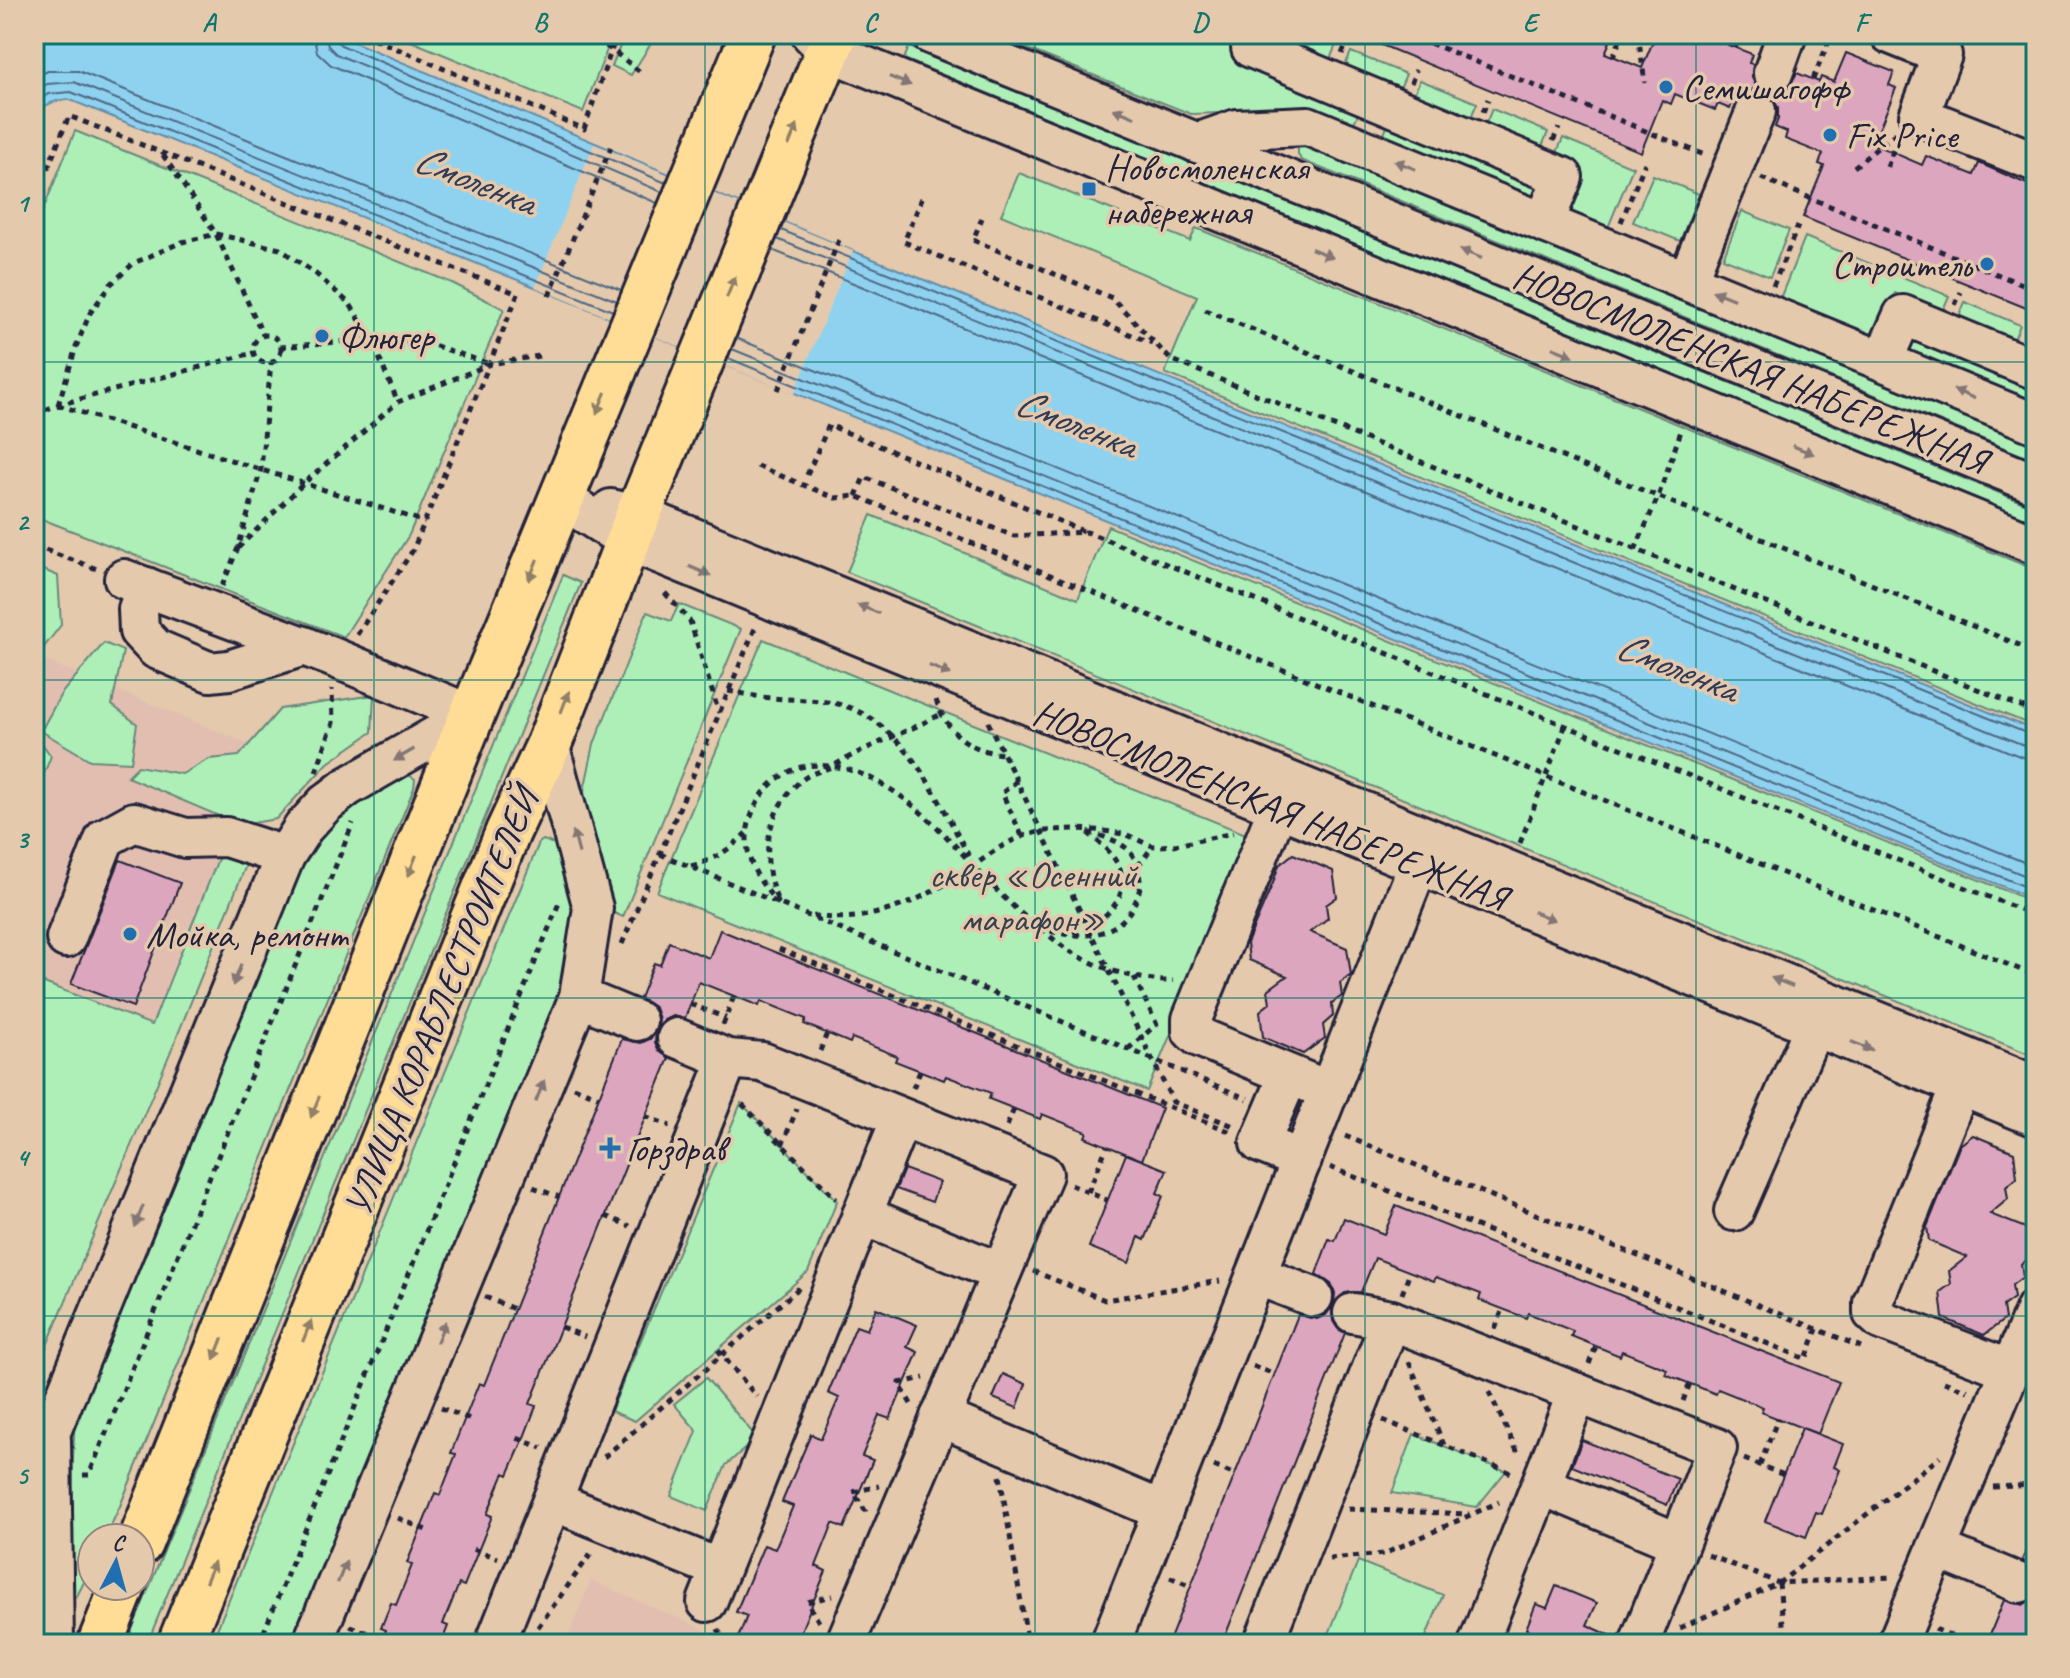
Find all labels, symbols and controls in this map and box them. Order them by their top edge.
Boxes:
text: A [202,6,217,39]
text: B [533,6,549,39]
text: C [864,6,880,39]
text: D [1192,6,1210,39]
text: E [1523,6,1541,39]
text: F [1855,6,1873,39]
place label: Семишагофф [1682,64,1851,111]
one-way arrow [888,74,912,87]
marker: Семишагофф [1657,78,1675,96]
one-way arrow [1112,106,1136,119]
place label: Fix Price [1846,112,1960,159]
one-way arrow [787,123,800,147]
marker: Fix Price [1821,126,1839,144]
water label: Смоленка [407,133,547,229]
place label: Новосмоленская набережная [1105,144,1311,235]
one-way arrow [1393,158,1417,171]
marker: Новосмоленская набережная [1080,180,1098,198]
text: 1 [16,187,31,220]
place label: Строитель [1832,241,1974,288]
one-way arrow [1310,247,1334,260]
one-way arrow [1459,248,1483,261]
street label: НОВОСМОЛЕНСКАЯ НАБЕРЕЖНАЯ [1507,251,1999,487]
marker: Строитель [1978,255,1996,273]
one-way arrow [725,275,738,299]
one-way arrow [1711,289,1735,302]
place label: Флюгер [338,313,436,360]
marker: Флюгер [313,327,331,345]
one-way arrow [1551,345,1575,358]
water label: Смоленка [1008,376,1148,472]
one-way arrow [1952,387,1976,400]
one-way arrow [594,391,607,415]
one-way arrow [1791,444,1815,457]
text: 2 [16,505,30,538]
one-way arrow [526,558,539,582]
one-way arrow [688,565,712,578]
one-way arrow [856,602,880,615]
water label: Смоленка [1609,620,1749,716]
one-way arrow [928,663,952,676]
street label: НОВОСМОЛЕНСКАЯ НАБЕРЕЖНАЯ [1027,688,1519,924]
one-way arrow [559,690,572,714]
one-way arrow [393,748,415,762]
street label: УЛИЦА КОРАБЛЕСТРОИТЕЛЕЙ [334,776,551,1223]
text: 3 [16,823,30,856]
one-way arrow [569,830,582,854]
park label: сквер «Осенний марафон» [929,851,1139,942]
one-way arrow [405,854,418,878]
one-way arrow [1532,910,1556,923]
place label: Мойка, ремонт [146,911,350,958]
marker: Мойка, ремонт [121,925,139,943]
one-way arrow [230,963,243,987]
one-way arrow [1770,976,1794,989]
one-way arrow [1850,1040,1874,1053]
one-way arrow [534,1079,547,1103]
one-way arrow [308,1095,321,1119]
place label: Горздрав [626,1125,731,1172]
marker: Горздрав [601,1139,619,1157]
text: 4 [16,1141,31,1174]
one-way arrow [132,1204,145,1228]
one-way arrow [301,1319,314,1343]
one-way arrow [435,1320,448,1343]
one-way arrow [211,1337,224,1361]
text: 5 [16,1459,30,1492]
north arrow [76,1522,156,1602]
text: С [111,1529,128,1558]
one-way arrow [203,1560,216,1584]
one-way arrow [336,1560,349,1584]

